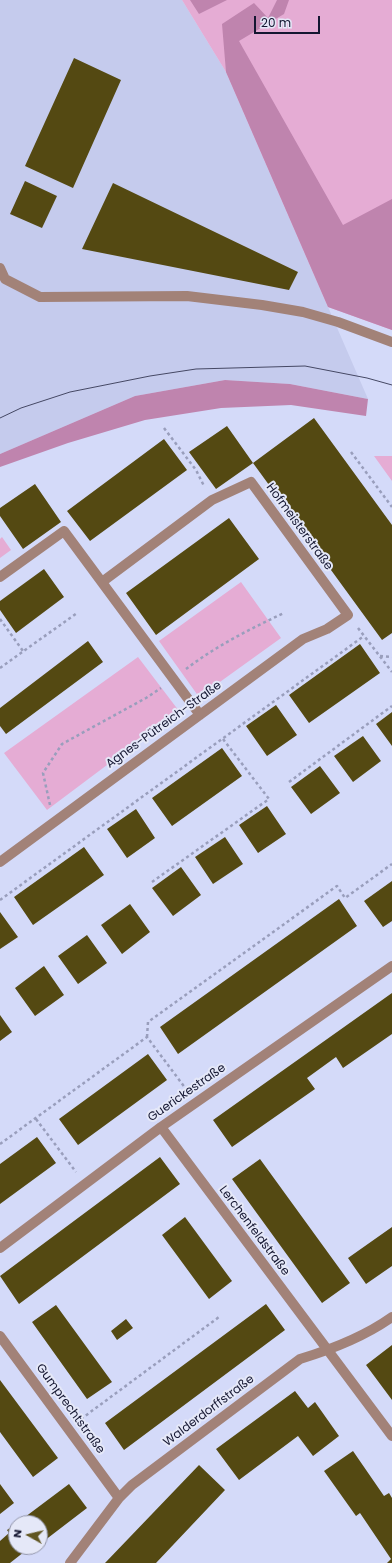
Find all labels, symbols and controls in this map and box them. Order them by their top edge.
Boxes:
scale bar [256,8,322,34]
text: 20 m [261,14,291,31]
street label: Hofmeisterstraße [263,481,335,573]
street label: Agnes-Pütreich-Straße [103,678,225,772]
street label: Guerickestraße [145,1061,229,1125]
street label: Lerchenfeldstraße [216,1183,292,1279]
street label: Gumprechtstraße [33,1361,107,1457]
street label: Walderdorffstraße [161,1372,257,1450]
north arrow [8,1515,48,1555]
text: N [9,1528,26,1539]

